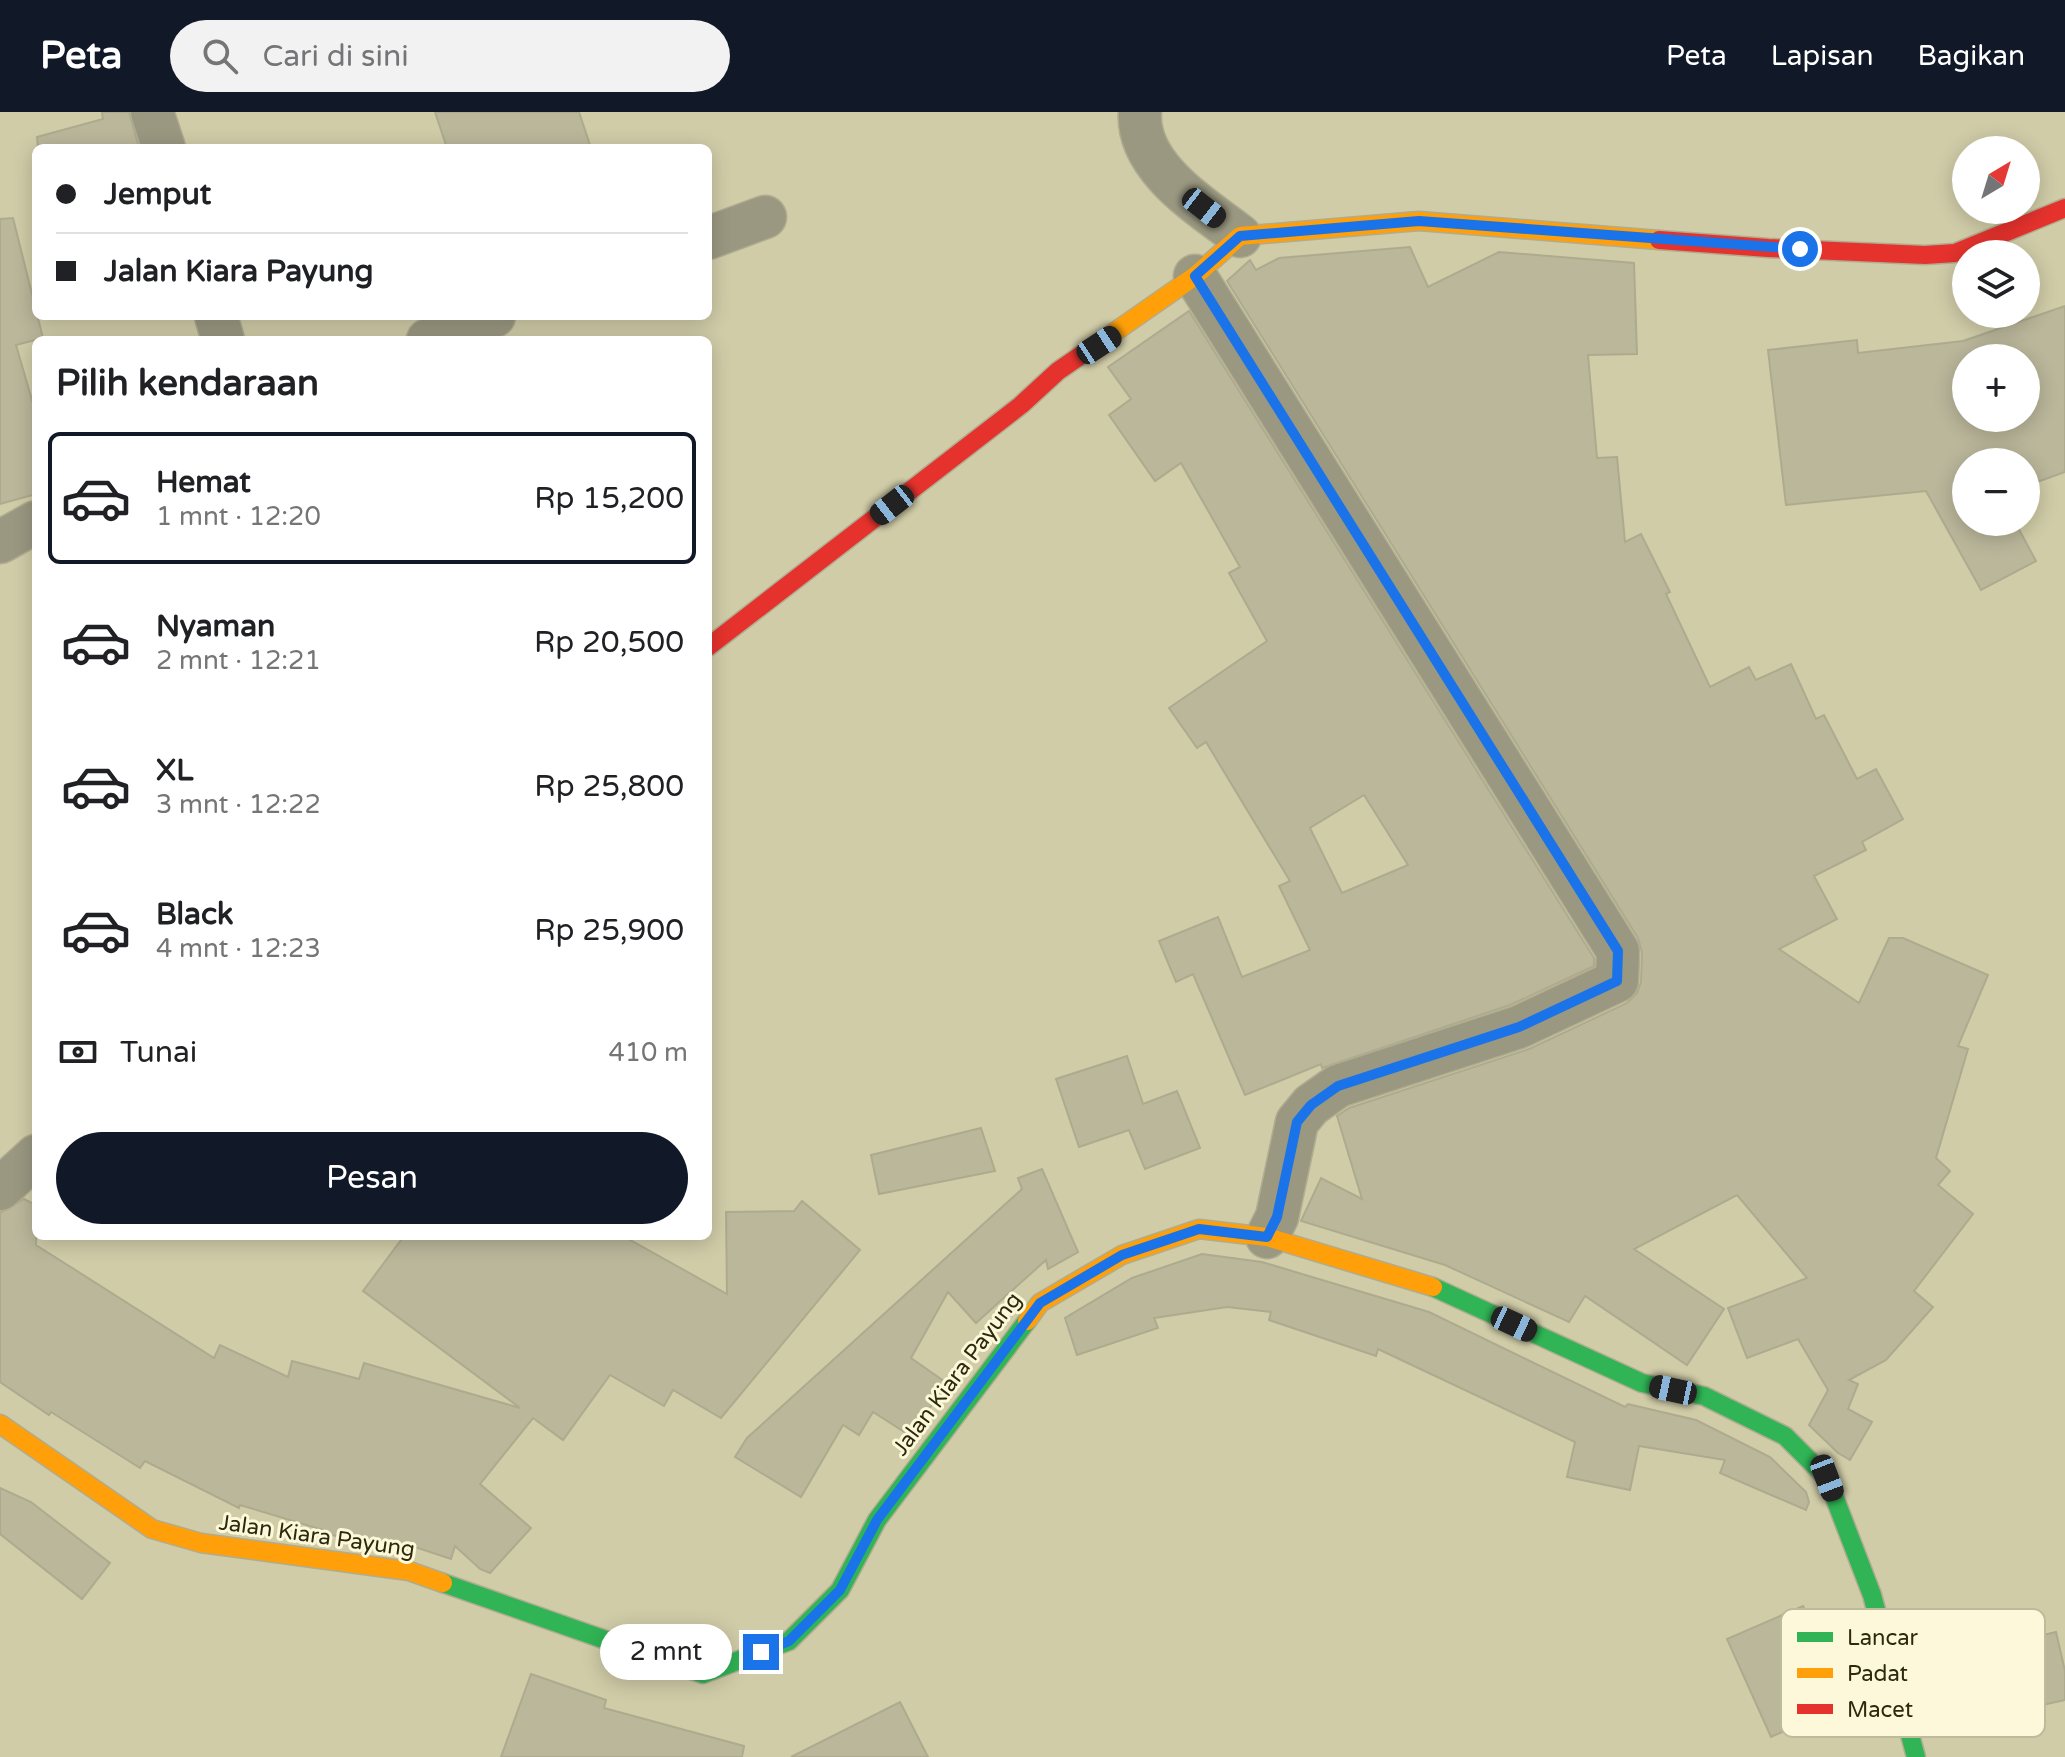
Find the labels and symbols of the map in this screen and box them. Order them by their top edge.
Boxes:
north arrow [1952,136,2040,224]
car [1178,184,1230,232]
route start [1782,231,1818,267]
car [1072,322,1126,368]
car [866,481,918,529]
street label: Jalan Kiara Payung [887,1287,1027,1461]
car [1487,1303,1541,1345]
car [1647,1373,1699,1407]
car [1807,1451,1847,1505]
street label: Jalan Kiara Payung [217,1509,417,1563]
legend [1781,1609,2045,1737]
callout: 2 mnt [601,1624,733,1680]
text: Lancar [1847,1625,1919,1651]
route end [743,1634,779,1670]
text: Padat [1847,1661,1908,1687]
text: Macet [1847,1697,1913,1723]

